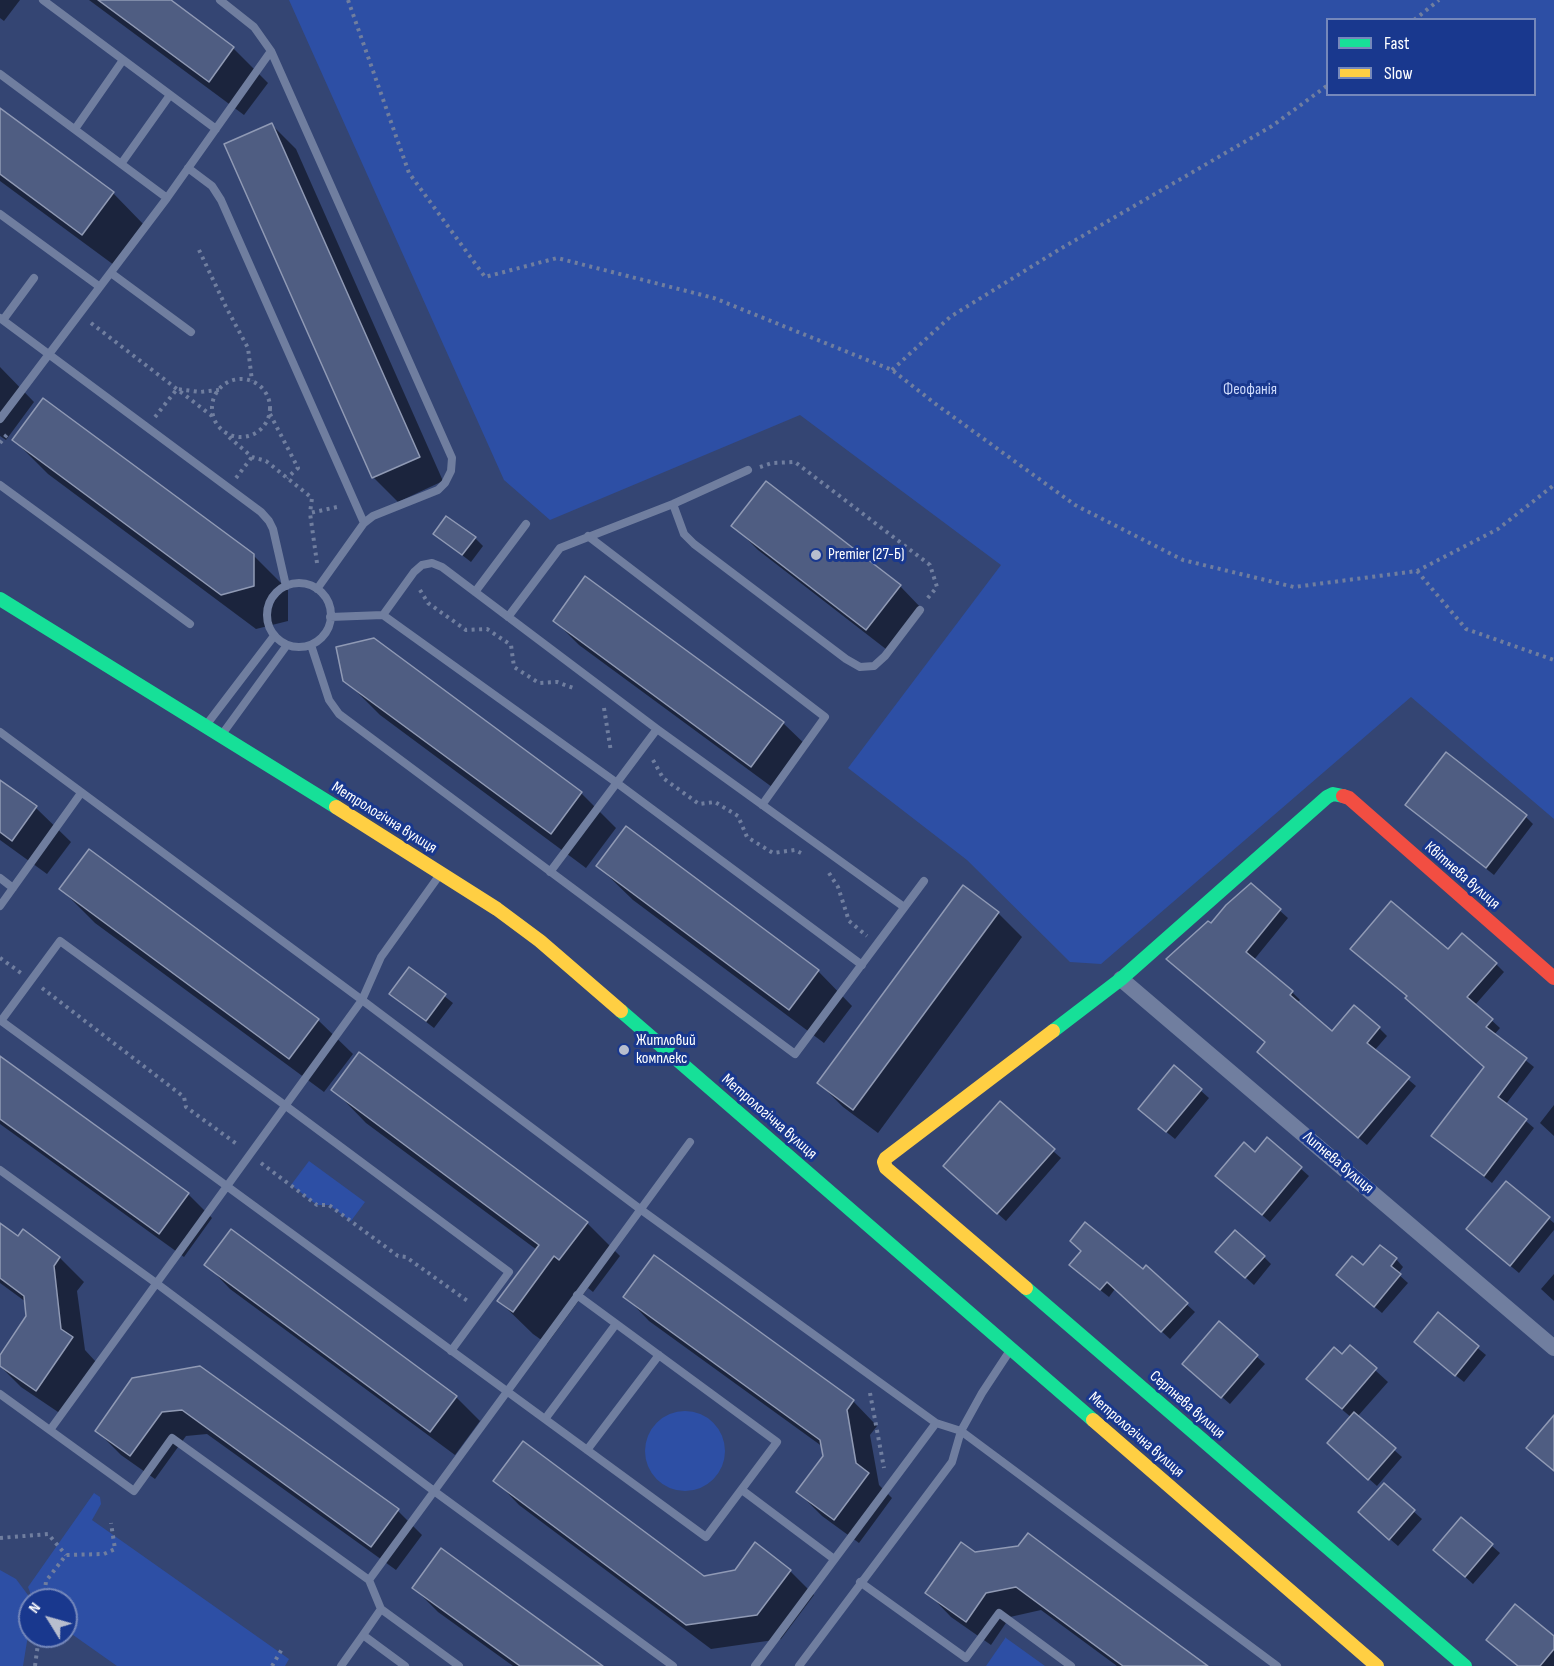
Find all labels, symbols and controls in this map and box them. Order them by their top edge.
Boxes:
legend [1326,18,1536,96]
text: Fast [1384,33,1409,54]
text: Slow [1384,63,1413,84]
park label: Феофанія [1223,380,1277,400]
place label: Premier (27-Б) [828,545,904,565]
marker: Premier (27-Б) [809,548,823,562]
street label: Метрологічна вулиця [328,778,440,858]
street label: Квітнева вулиця [1420,838,1504,914]
place label: Житловий комплекс [636,1031,696,1069]
marker: Житловий комплекс [617,1043,631,1057]
street label: Метрологічна вулиця [717,1070,821,1164]
street label: Липнева вулиця [1299,1128,1377,1198]
street label: Серпнева вулиця [1145,1367,1229,1443]
street label: Метрологічна вулиця [1084,1388,1188,1482]
north arrow [18,1588,78,1648]
text: N [25,1599,45,1617]

